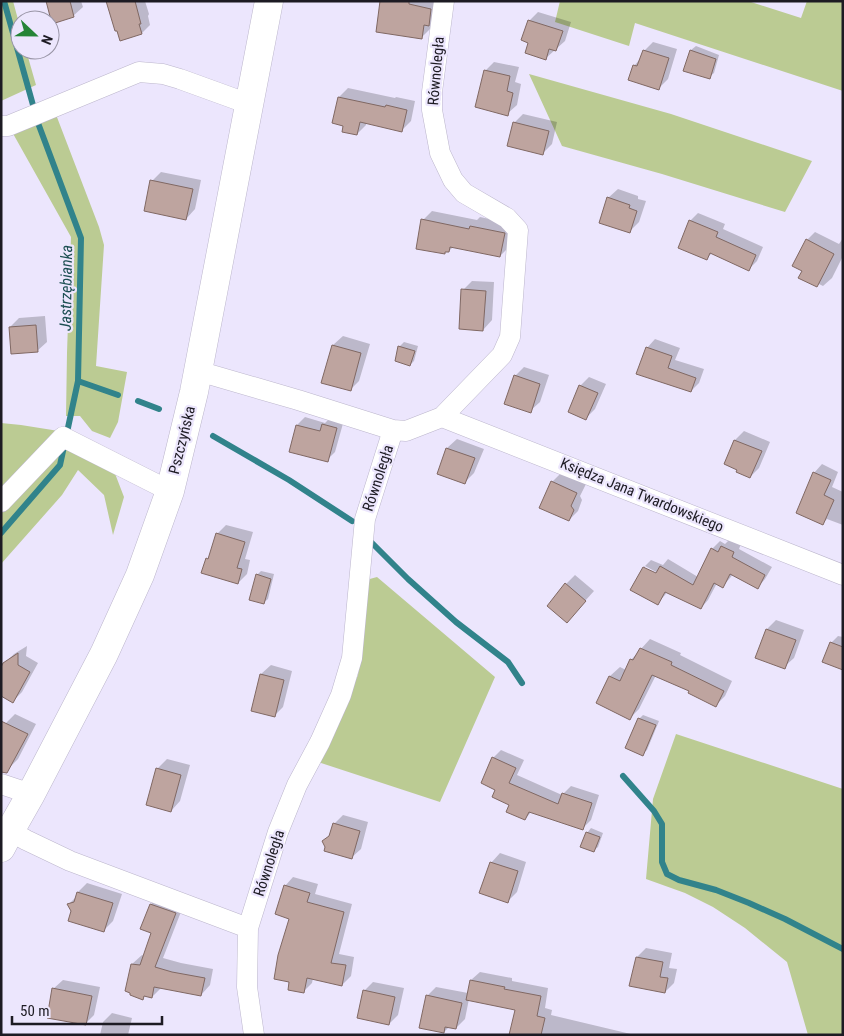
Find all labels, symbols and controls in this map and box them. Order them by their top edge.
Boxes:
north arrow [10,10,60,60]
text: N [38,33,56,47]
street label: Równoległa [424,36,448,106]
water label: Jastrzębianka [56,245,76,331]
street label: Pszczyńska [165,404,199,476]
street label: Równoległa [359,442,397,514]
street label: Księdza Jana Twardowskiego [558,454,726,536]
street label: Równoległa [250,827,288,899]
scale bar [12,994,162,1026]
text: 50 m [20,1002,50,1020]

